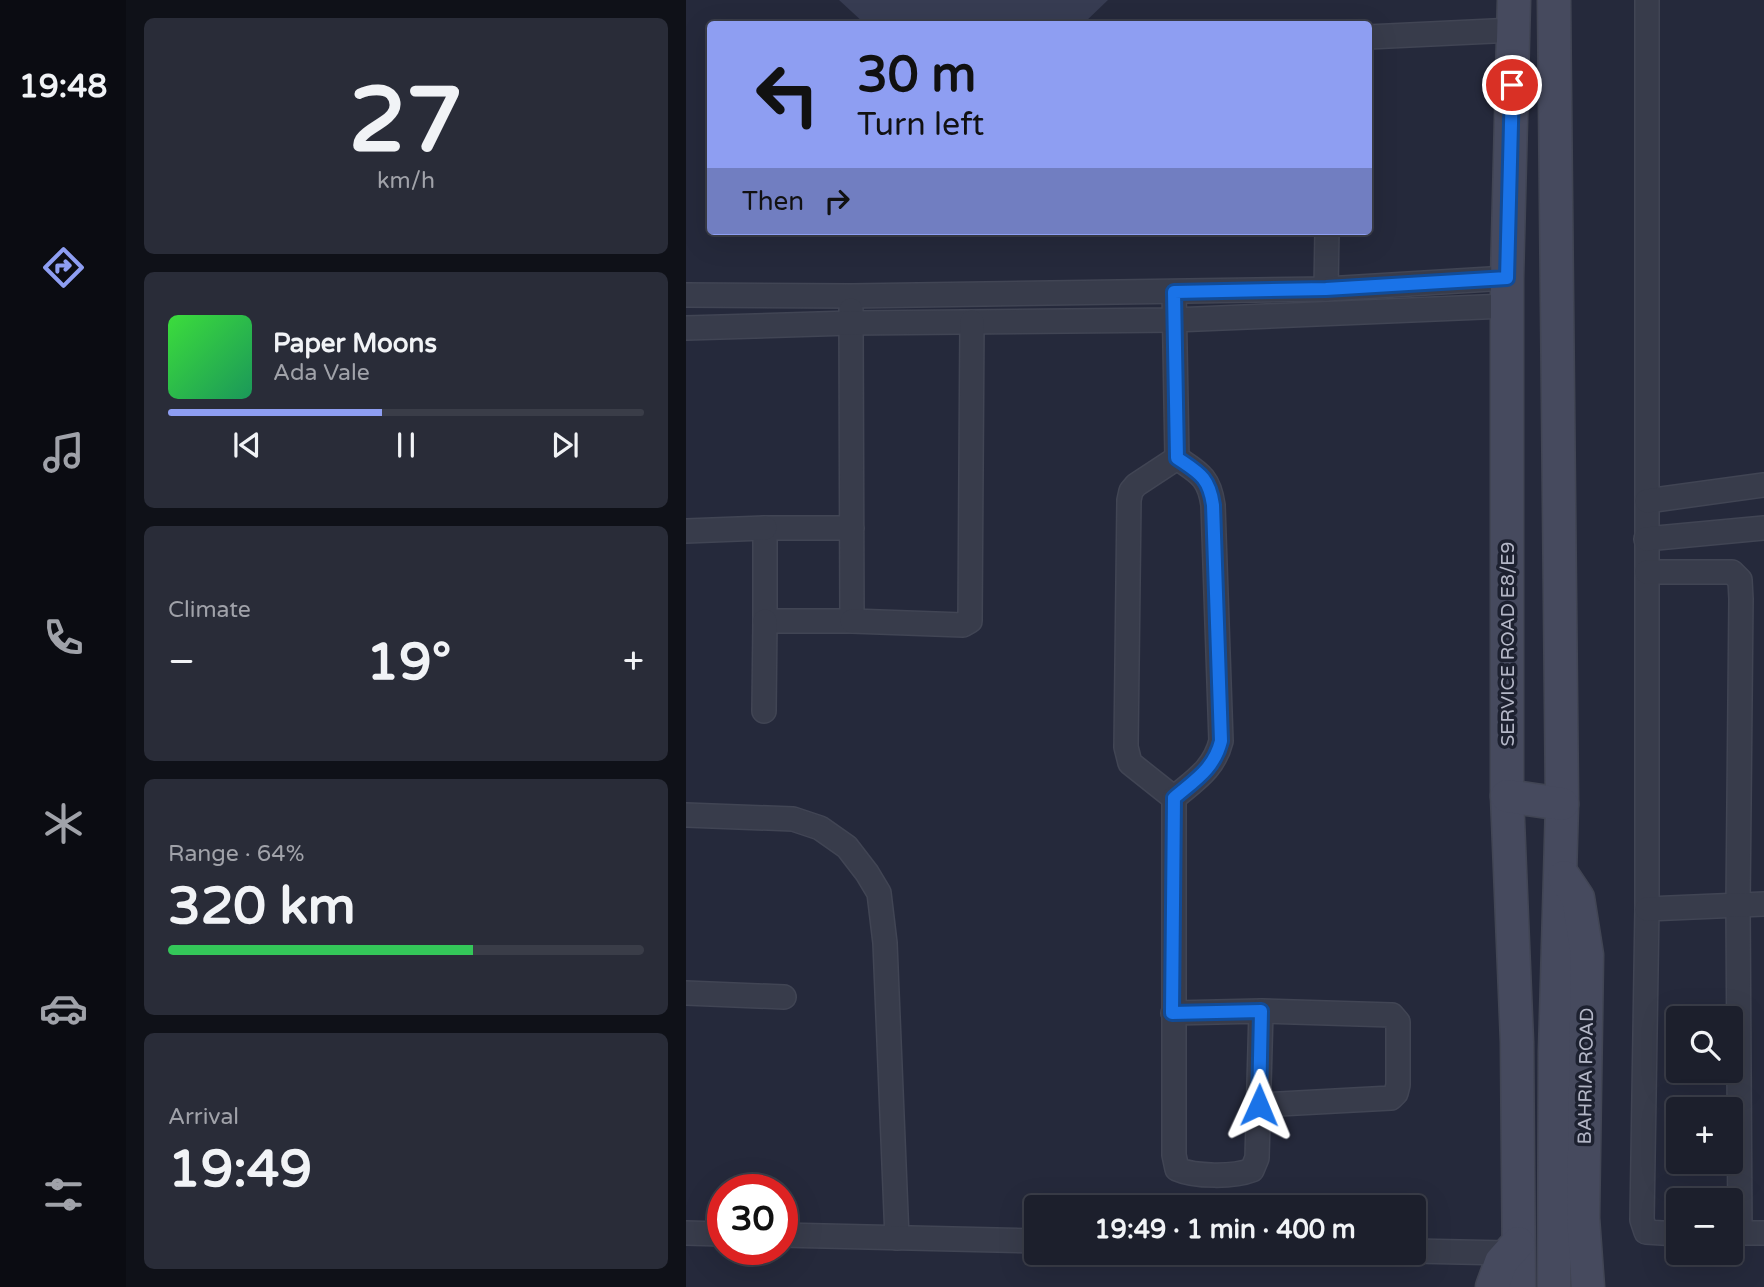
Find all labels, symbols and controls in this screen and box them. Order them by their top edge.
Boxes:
text: 30 m [857,46,976,105]
icon: left [742,49,833,140]
pin [1482,55,1542,115]
text: 27 [349,66,463,176]
icon: arrive [1493,66,1531,104]
text: 19:48 [19,68,107,106]
text: Turn left [857,106,984,144]
text: km/h [377,167,435,195]
icon: right [818,182,856,220]
text: Then [742,186,804,217]
icon: directions [39,243,88,292]
text: Paper Moons [273,328,437,359]
text: Ada Vale [273,359,370,387]
icon: previous [228,426,266,464]
icon: pause [387,426,425,464]
icon: next [546,426,584,464]
icon: music [39,428,88,477]
street label: SERVICE ROAD E8/E9 [1497,542,1519,746]
text: Climate [168,596,251,624]
icon: phone [39,613,88,662]
text: 19° [366,631,451,694]
text: − [168,639,195,685]
text: + [623,639,644,685]
icon: climate [39,799,88,848]
text: Range · 64% [168,840,304,868]
text: 320 km [168,875,356,938]
icon: car [39,984,88,1033]
map controls [1666,1006,1743,1265]
button: search [1666,1006,1743,1083]
street label: BAHRIA ROAD [1574,1007,1598,1145]
position arrow [1222,1068,1296,1142]
button: + [1666,1097,1743,1174]
text: Arrival [168,1103,239,1131]
text: 19:49 [168,1138,312,1201]
icon: filters [39,1170,88,1219]
speed limit sign: 30 [707,1174,798,1265]
button: − [1666,1188,1743,1265]
text: 19:49 · 1 min · 400 m [1094,1214,1356,1245]

